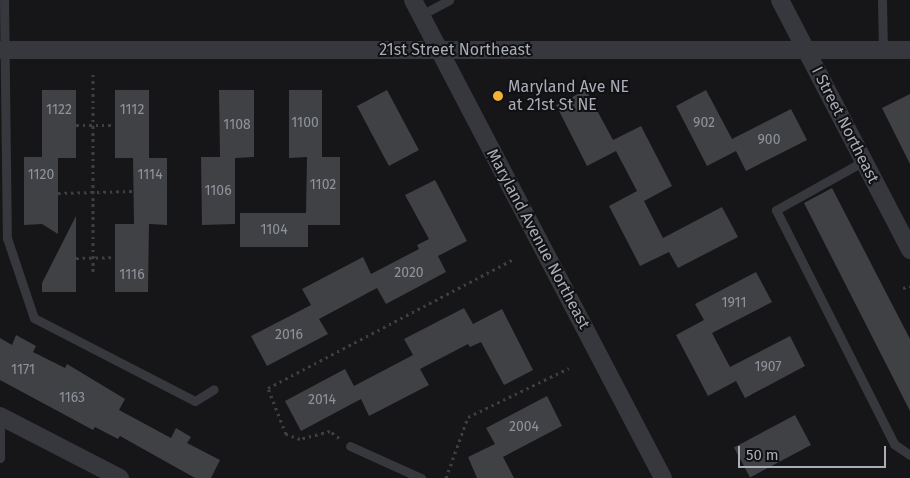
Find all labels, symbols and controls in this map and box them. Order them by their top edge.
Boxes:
street label: 21st Street Northeast [379,40,531,60]
street label: I Street Northeast [807,63,883,187]
place label: Maryland Ave NE at 21st St NE [508,77,629,115]
marker: Maryland Ave NE at 21st St NE [492,90,504,102]
house number: 1122 [46,102,72,118]
house number: 1112 [120,102,144,118]
house number: 1100 [291,115,319,131]
house number: 902 [693,115,715,131]
house number: 1108 [223,117,251,133]
house number: 900 [758,132,780,148]
street label: Maryland Avenue Northeast [482,146,594,332]
house number: 1120 [28,167,54,183]
house number: 1114 [137,167,163,183]
house number: 1102 [310,177,336,193]
house number: 1106 [204,183,232,199]
house number: 1104 [260,222,288,238]
house number: 2020 [394,265,424,281]
house number: 1116 [119,267,145,283]
house number: 1911 [721,295,747,311]
house number: 2016 [275,327,303,343]
house number: 1907 [754,359,782,375]
house number: 1171 [11,362,35,378]
house number: 1163 [59,390,85,406]
house number: 2014 [308,392,336,408]
house number: 2004 [509,419,539,435]
scale bar [740,436,888,468]
text: 50 m [746,446,779,464]

